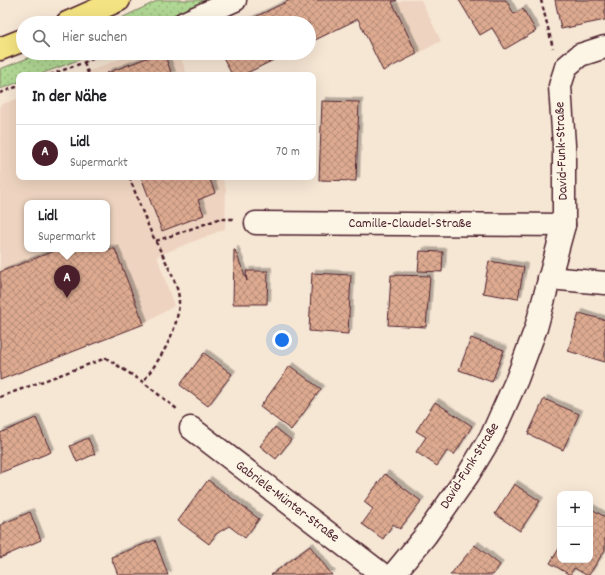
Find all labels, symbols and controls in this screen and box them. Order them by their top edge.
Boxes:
search box [16,16,316,60]
icon: search [30,27,52,49]
text: Hier suchen [62,27,127,49]
text: In der Nähe [32,86,107,110]
street label: David-Funk-Straße [550,101,574,201]
text: Lidl [70,132,90,154]
text: A [41,143,49,162]
text: 70 m [276,143,300,162]
text: Supermarkt [70,154,128,173]
popup [24,200,110,252]
text: Lidl [38,206,58,228]
street label: Camille-Claudel-Straße [349,214,471,234]
text: Supermarkt [38,228,96,247]
pin: A [54,265,80,298]
your location [272,330,292,350]
street label: David-Funk-Straße [435,419,505,513]
street label: Gabriele-Münter-Straße [231,456,343,548]
map controls [557,491,593,563]
button: + [557,491,593,527]
button: − [557,527,593,563]

